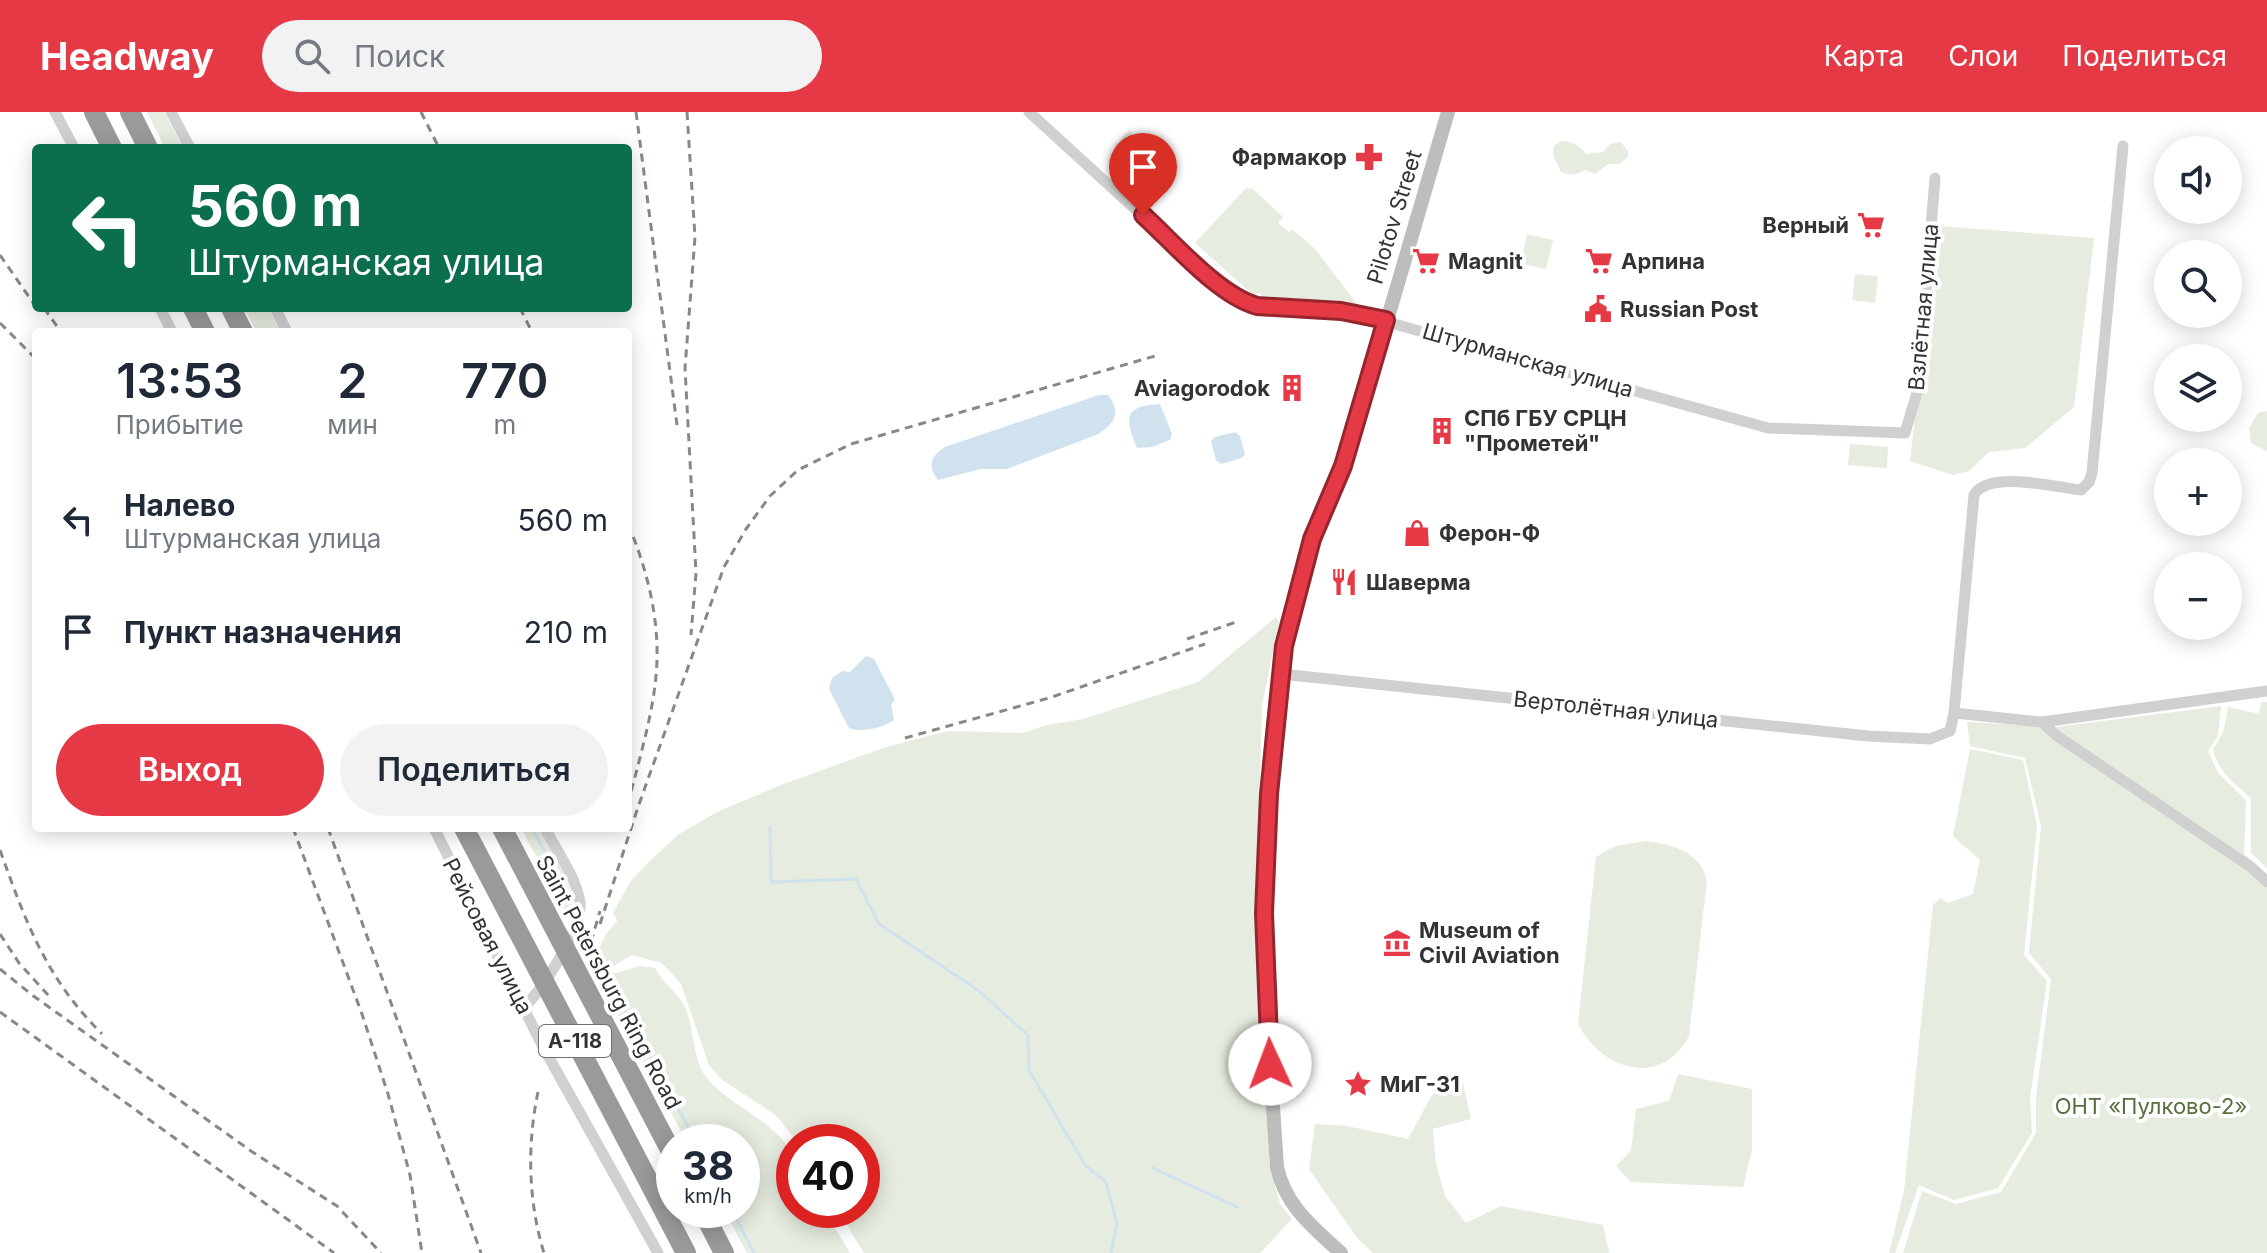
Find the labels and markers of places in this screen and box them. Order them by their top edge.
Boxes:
pin [1109,133,1177,215]
pharmacy icon: Фармакор [1354,142,1384,172]
place label: Фармакор [1232,144,1347,170]
supermarket icon: Верный [1856,210,1886,240]
place label: Верный [1762,212,1849,238]
supermarket icon: Magnit [1411,246,1441,276]
supermarket icon: Арпина [1584,246,1614,276]
place label: Magnit [1448,248,1523,274]
place label: Арпина [1621,248,1705,274]
public building icon: Russian Post [1583,294,1613,324]
place label: Russian Post [1620,296,1758,322]
building icon: Aviagorodok [1277,373,1307,403]
place label: Aviagorodok [1134,375,1270,401]
place label: СПб ГБУ СРЦН "Прометей" [1464,405,1627,456]
building icon: СПб ГБУ СРЦН "Прометей" [1427,416,1457,446]
shop icon: Ферон-Ф [1402,518,1432,548]
place label: Ферон-Ф [1439,520,1540,546]
restaurant icon: Шаверма [1329,567,1359,597]
place label: Шаверма [1366,569,1471,595]
place label: Museum of Civil Aviation [1419,917,1560,968]
museum icon: Museum of Civil Aviation [1382,928,1412,958]
place icon: МиГ-31 [1343,1069,1373,1099]
place label: МиГ-31 [1380,1071,1460,1097]

